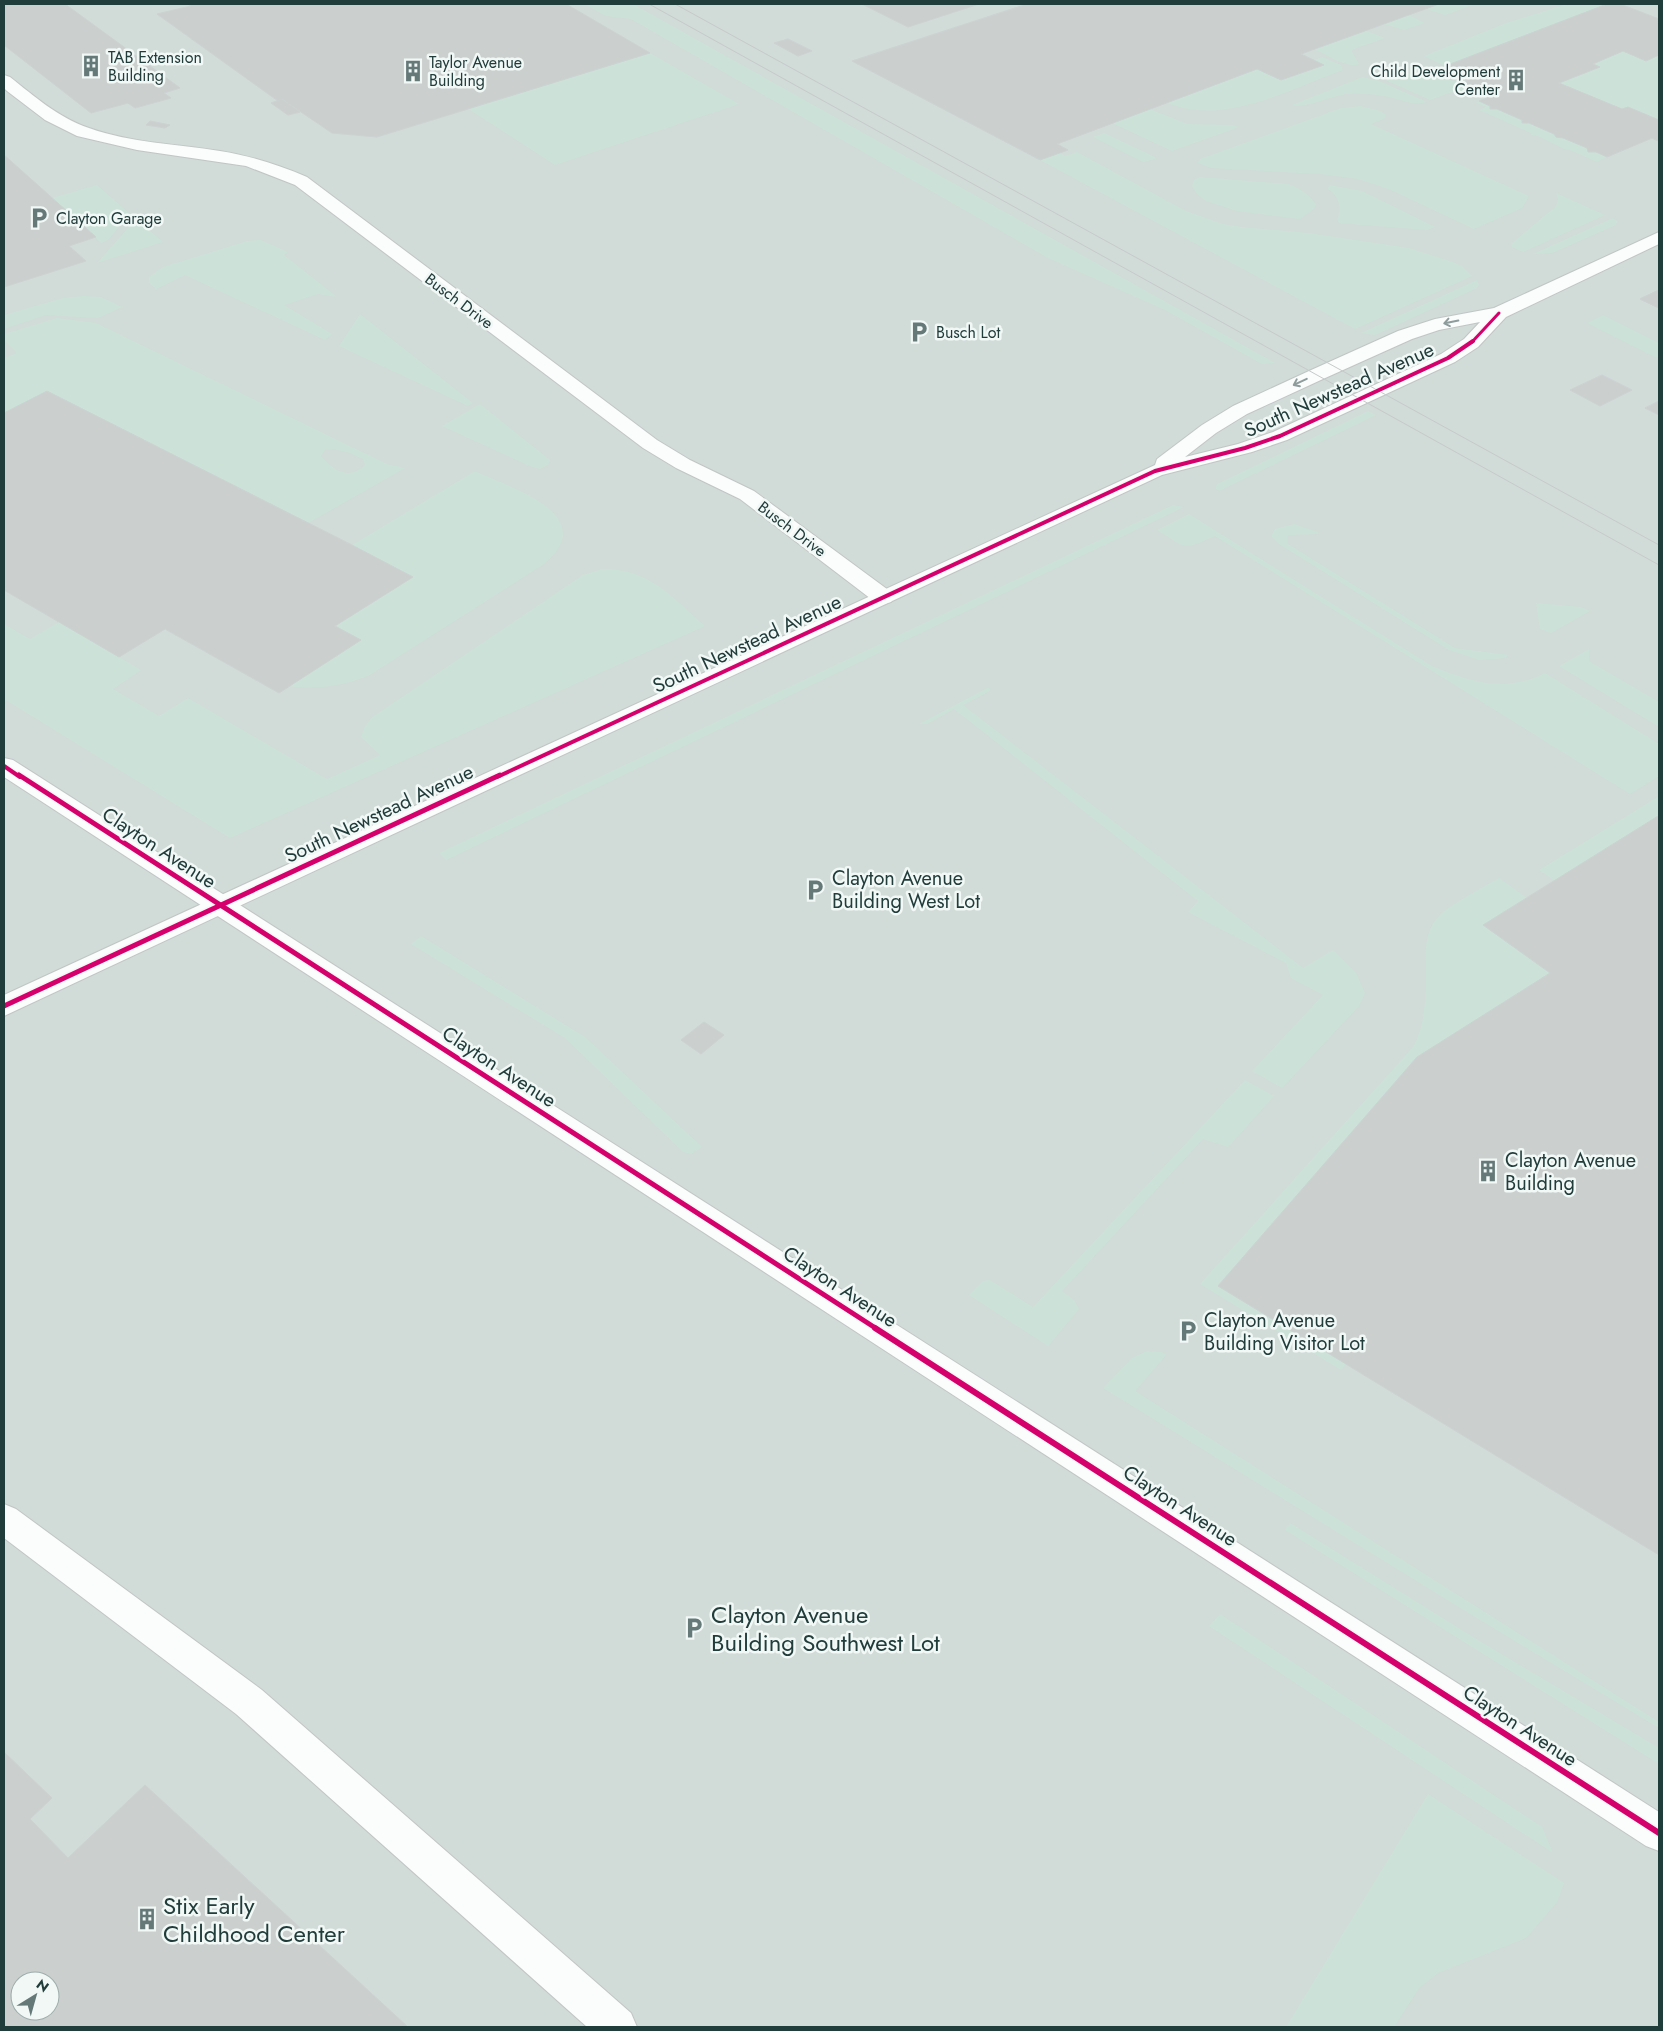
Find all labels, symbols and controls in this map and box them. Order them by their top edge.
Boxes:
place label: TAB Extension Building [108,46,202,87]
place label: Taylor Avenue Building [429,51,522,92]
building icon: TAB Extension Building [78,53,104,79]
building icon: Taylor Avenue Building [400,58,426,84]
place label: Child Development Center [1370,60,1501,101]
building icon: Child Development Center [1503,67,1529,93]
parking icon: Clayton Garage [26,205,52,231]
place label: Clayton Garage [56,207,162,230]
street label: Busch Drive [420,268,498,334]
one-way arrow [1443,318,1459,327]
parking icon: Busch Lot [906,319,932,345]
place label: Busch Lot [936,321,1001,344]
street label: South Newstead Avenue [1239,335,1439,445]
one-way arrow [1293,378,1308,387]
street label: Busch Drive [753,496,831,562]
street label: South Newstead Avenue [648,587,846,701]
street label: South Newstead Avenue [280,757,478,871]
street label: Clayton Avenue [96,800,222,896]
place label: Clayton Avenue Building West Lot [832,864,980,916]
parking icon: Clayton Avenue Building West Lot [802,877,828,903]
street label: Clayton Avenue [436,1019,562,1115]
place label: Clayton Avenue Building [1505,1146,1636,1198]
building icon: Clayton Avenue Building [1475,1158,1501,1184]
street label: Clayton Avenue [777,1239,903,1335]
place label: Clayton Avenue Building Visitor Lot [1204,1306,1365,1358]
parking icon: Clayton Avenue Building Visitor Lot [1175,1318,1201,1344]
street label: Clayton Avenue [1117,1458,1243,1554]
place label: Clayton Avenue Building Southwest Lot [711,1597,940,1660]
parking icon: Clayton Avenue Building Southwest Lot [681,1615,707,1641]
street label: Clayton Avenue [1457,1678,1583,1774]
place label: Stix Early Childhood Center [163,1888,346,1951]
building icon: Stix Early Childhood Center [134,1906,160,1932]
north arrow [10,1971,60,2021]
text: N [32,1974,53,1997]

